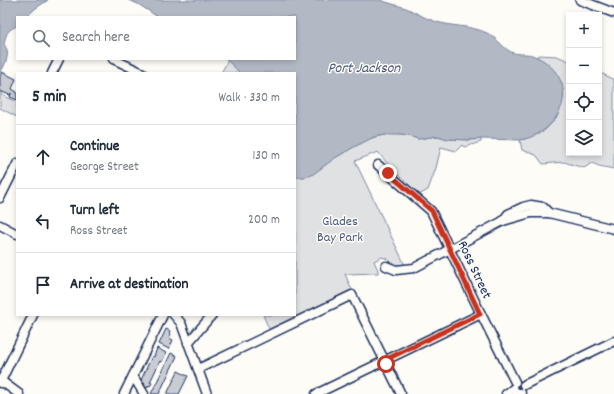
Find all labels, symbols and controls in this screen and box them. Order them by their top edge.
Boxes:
map controls [566,12,602,156]
button: + [566,12,602,48]
search box [16,16,296,60]
icon: search [30,27,52,49]
text: Search here [62,27,130,49]
button: − [566,48,602,84]
water label: Port Jackson [328,58,401,80]
button: locate [566,84,602,120]
text: 5 min [32,86,66,110]
text: Walk · 330 m [219,89,280,108]
button: layers [566,120,602,156]
text: Continue [70,136,119,158]
icon: ahead [32,146,54,168]
text: 130 m [252,147,280,166]
text: George Street [70,158,139,177]
route end [379,164,397,182]
text: Turn left [70,200,119,222]
icon: left [32,210,54,232]
text: 200 m [248,211,280,230]
park label: Glades Bay Park [317,212,363,248]
text: Ross Street [70,222,128,241]
street label: Ross Street [452,238,496,302]
icon: arrive [32,274,54,296]
text: Arrive at destination [70,274,188,296]
route start [377,355,395,373]

